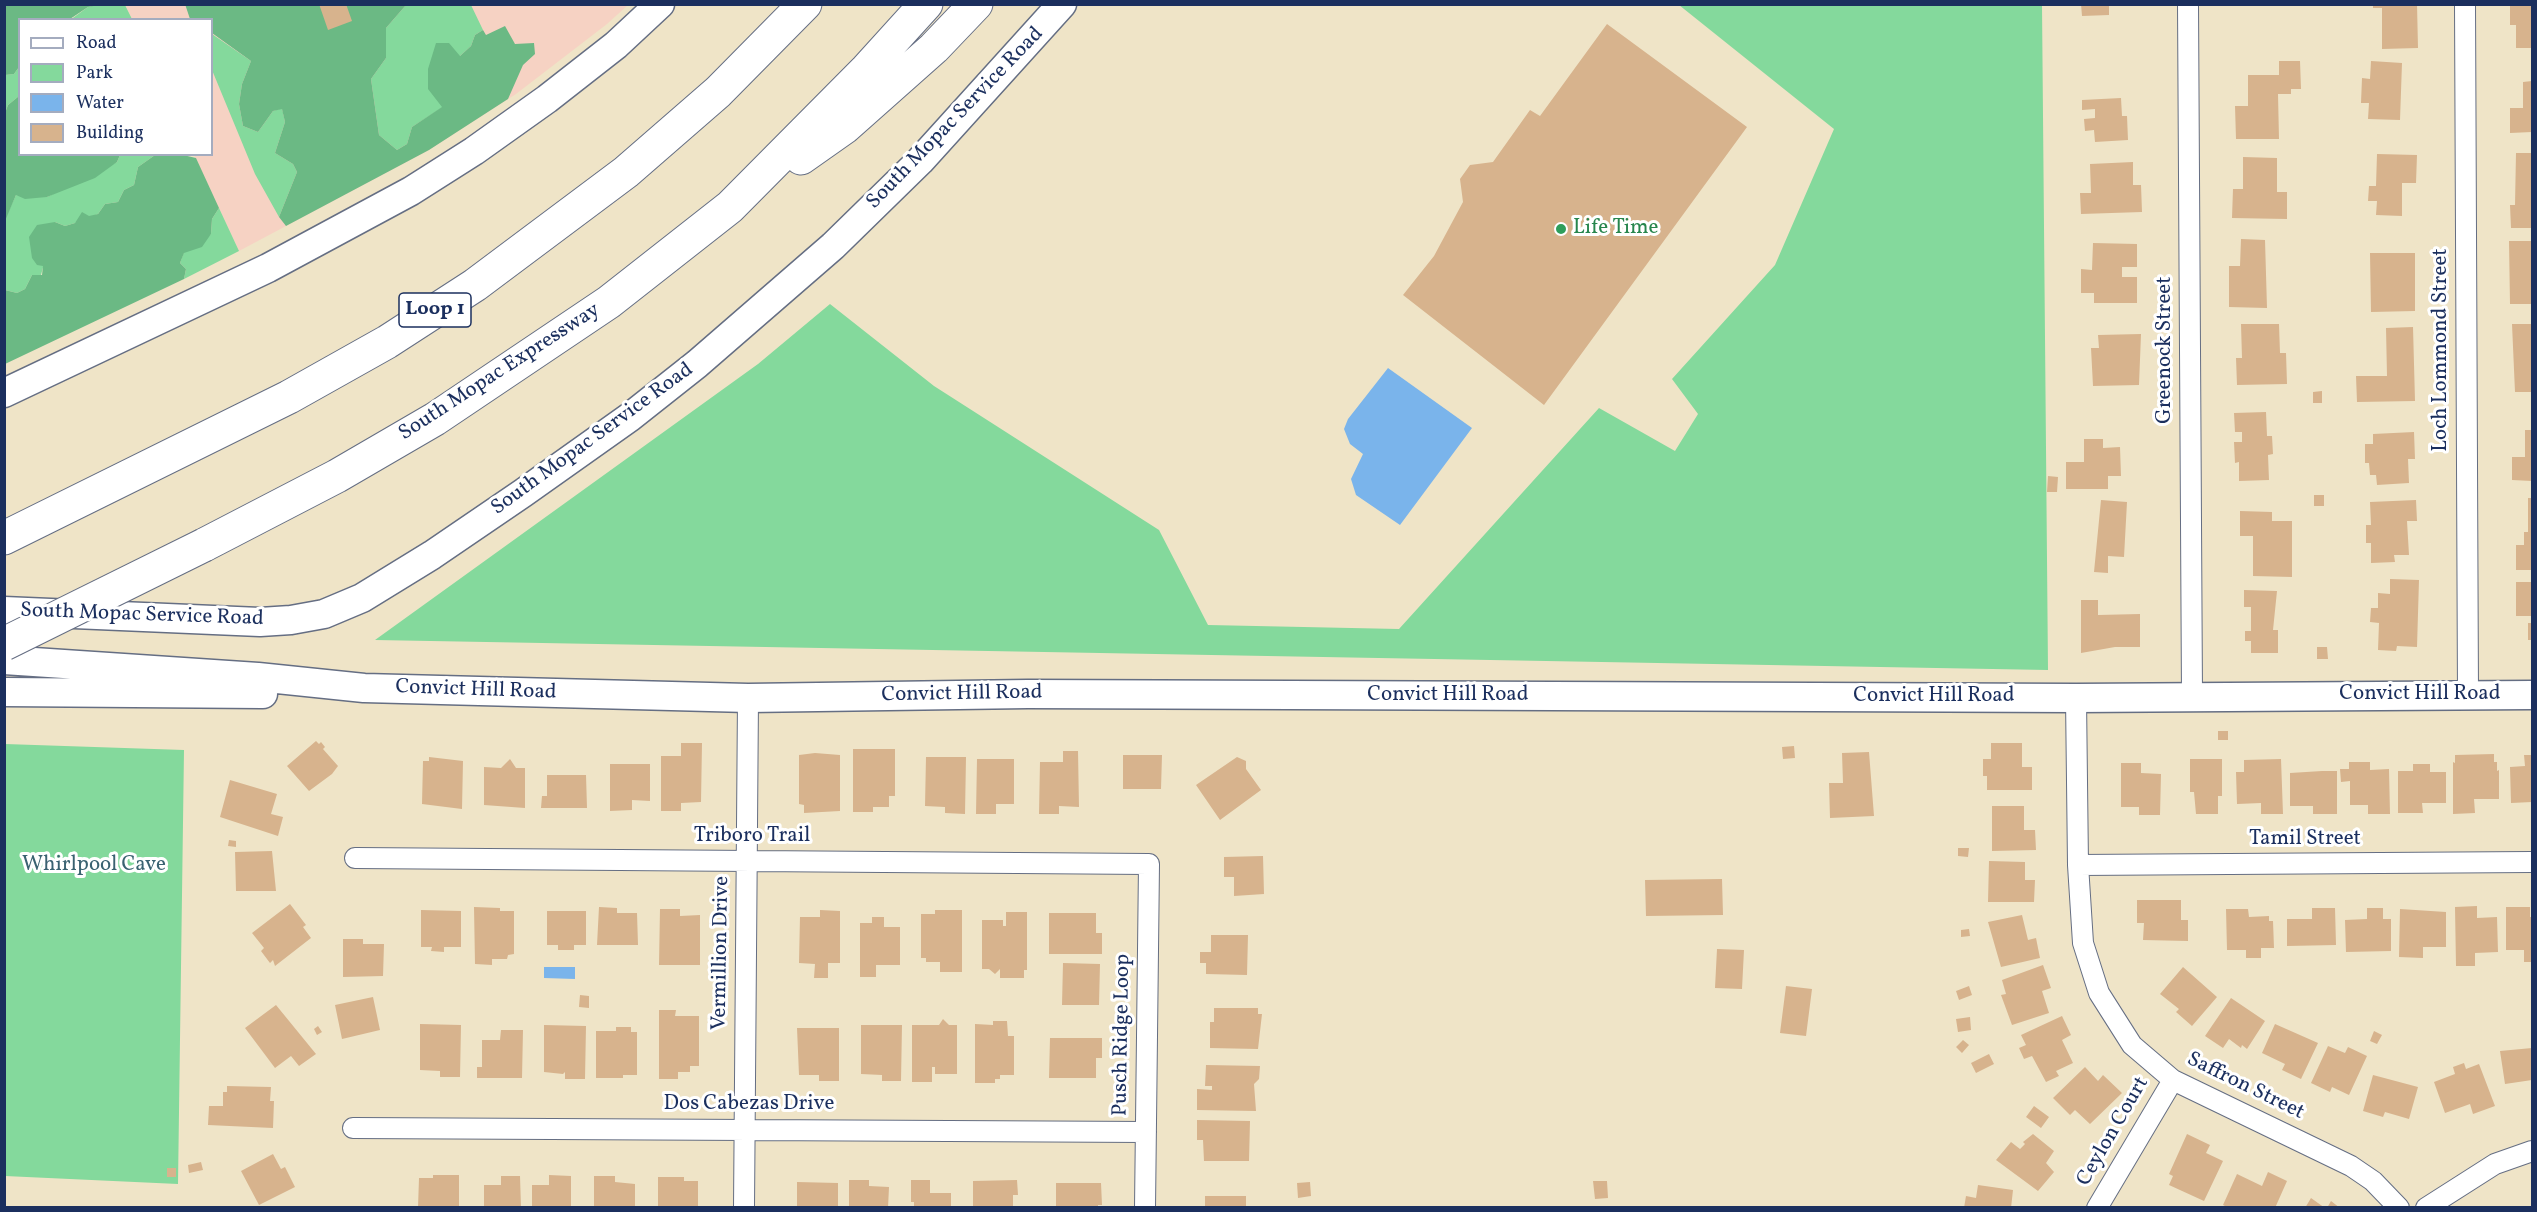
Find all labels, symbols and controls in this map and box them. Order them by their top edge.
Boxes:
legend [18,18,213,156]
street label: South Mopac Service Road [862,23,1050,215]
text: Road [76,31,117,56]
text: Park [76,61,113,86]
text: Water [76,91,124,116]
text: Building [76,121,144,146]
place label: Life Time [1573,216,1659,242]
marker: Life Time [1554,222,1568,236]
street label: Loch Lommond Street [2429,248,2455,452]
street label: Greenock Street [2153,276,2179,424]
road number: Loop 1 [399,293,471,327]
street label: South Mopac Expressway [395,299,605,447]
street label: South Mopac Service Road [487,358,699,522]
street label: South Mopac Service Road [20,599,264,633]
street label: Convict Hill Road [395,676,557,706]
street label: Convict Hill Road [881,681,1043,709]
street label: Convict Hill Road [2339,682,2501,708]
street label: Convict Hill Road [1367,683,1529,709]
street label: Convict Hill Road [1853,684,2015,710]
street label: Triboro Trail [694,824,810,850]
street label: Tamil Street [2249,827,2361,853]
park label: Whirlpool Cave [22,853,166,879]
street label: Vermillion Drive [708,876,736,1030]
street label: Pusch Ridge Loop [1109,954,1137,1116]
street label: Saffron Street [2182,1048,2308,1126]
street label: Ceylon Court [2073,1073,2155,1191]
street label: Dos Cabezas Drive [664,1092,834,1118]

